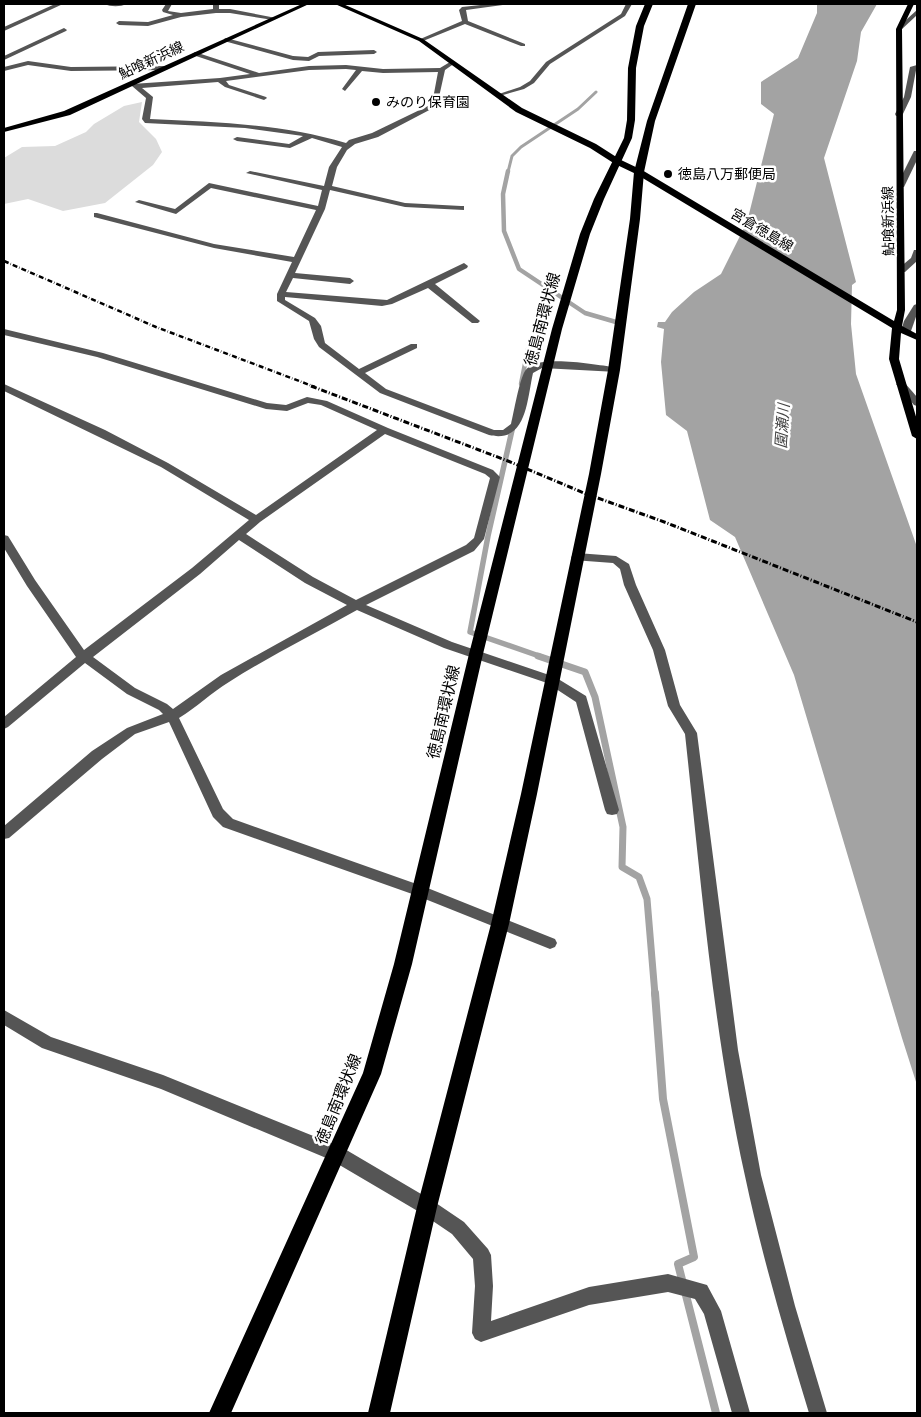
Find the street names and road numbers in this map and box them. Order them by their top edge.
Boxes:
street label: 鮎喰新浜線 [116,38,186,82]
street label: 鮎喰新浜線 [879,186,897,256]
street label: 宮倉徳島線 [728,205,796,255]
street label: 徳島南環状線 [521,270,563,368]
street label: 徳島南環状線 [423,663,463,761]
street label: 徳島南環状線 [312,1051,364,1147]

